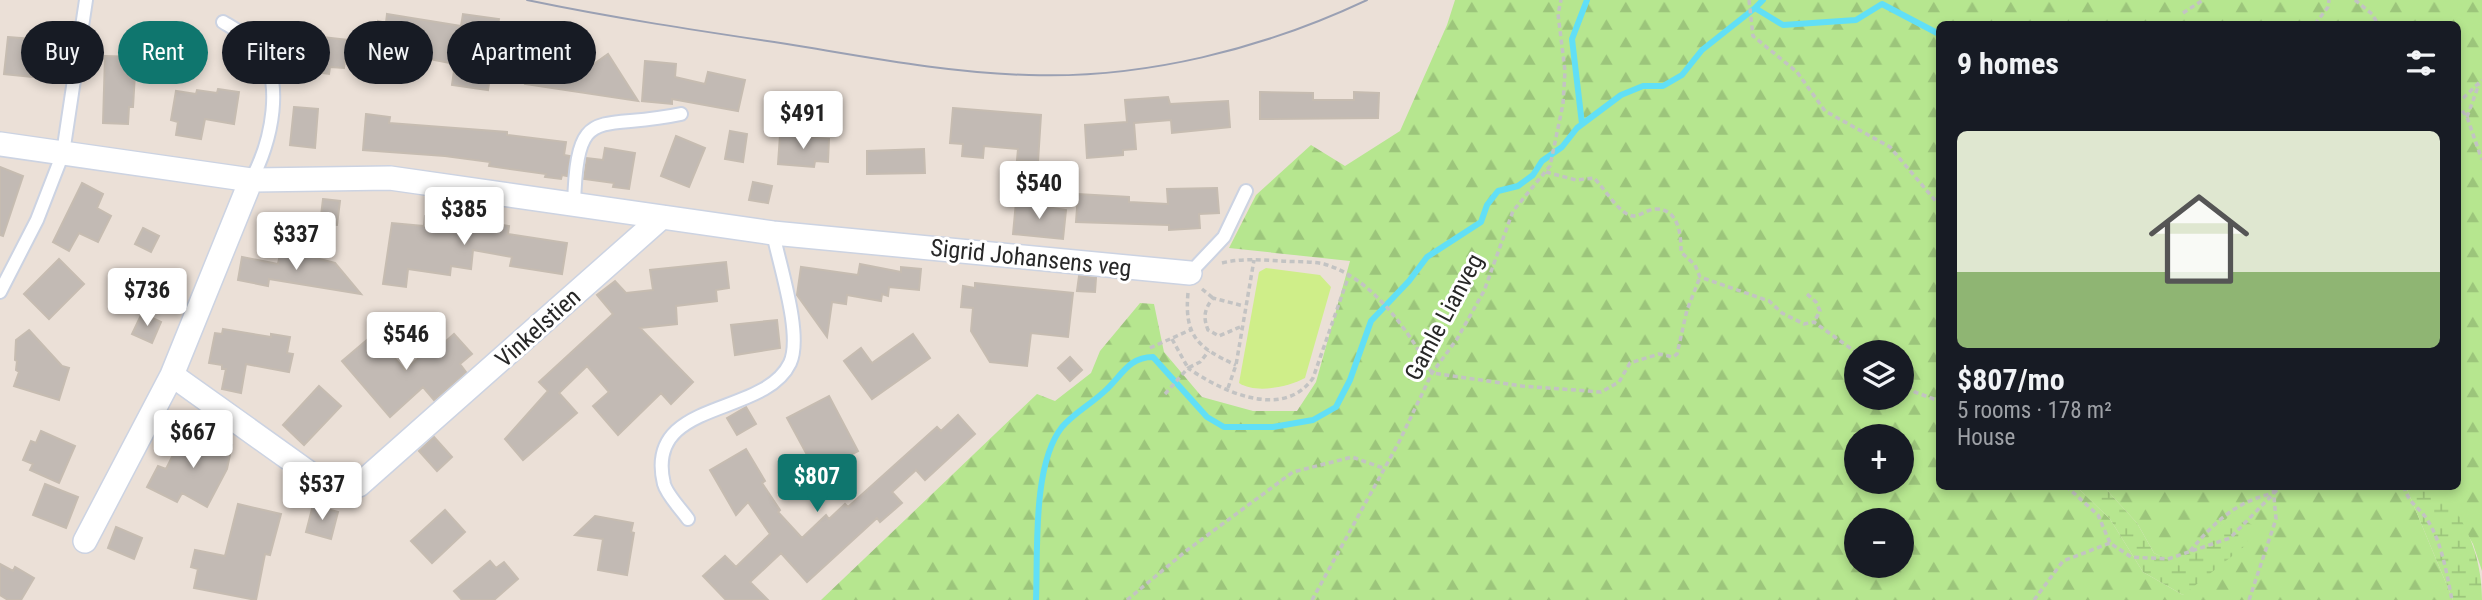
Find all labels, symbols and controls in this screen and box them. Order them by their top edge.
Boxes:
chip: Buy [21,21,104,84]
chip: Rent [118,21,208,84]
chip: Filters [222,21,330,84]
chip: New [344,21,433,84]
chip: Apartment [447,21,596,84]
icon: filters [2402,44,2440,82]
text: 9 homes [1957,46,2059,81]
pin: $491 [762,92,844,151]
text: $491 [780,100,826,127]
pin: $540 [998,162,1080,221]
text: $540 [1016,170,1062,197]
icon: home [2136,176,2262,302]
pin: $385 [423,188,505,247]
text: $385 [441,196,487,223]
pin: $337 [255,212,337,272]
text: $337 [273,221,319,248]
street label: Sigrid Johansens veg [929,234,1133,282]
street label: Gamle Lianveg [1399,249,1489,385]
pin: $736 [106,268,188,328]
text: $736 [124,277,170,304]
street label: Vinkelstien [490,283,586,373]
pin: $546 [365,312,447,372]
text: $546 [383,321,429,348]
map controls [1844,340,1914,578]
button: layers [1844,340,1914,410]
text: $807/mo [1957,362,2065,397]
text: 5 rooms · 178 m² [1957,397,2112,424]
pin: $667 [152,410,234,470]
text: $667 [170,419,216,446]
button: + [1844,424,1914,494]
text: House [1957,424,2015,451]
pin: $807 [776,454,858,514]
pin: $537 [281,462,363,522]
text: $807 [794,463,840,490]
text: $537 [299,471,345,498]
button: − [1844,508,1914,578]

